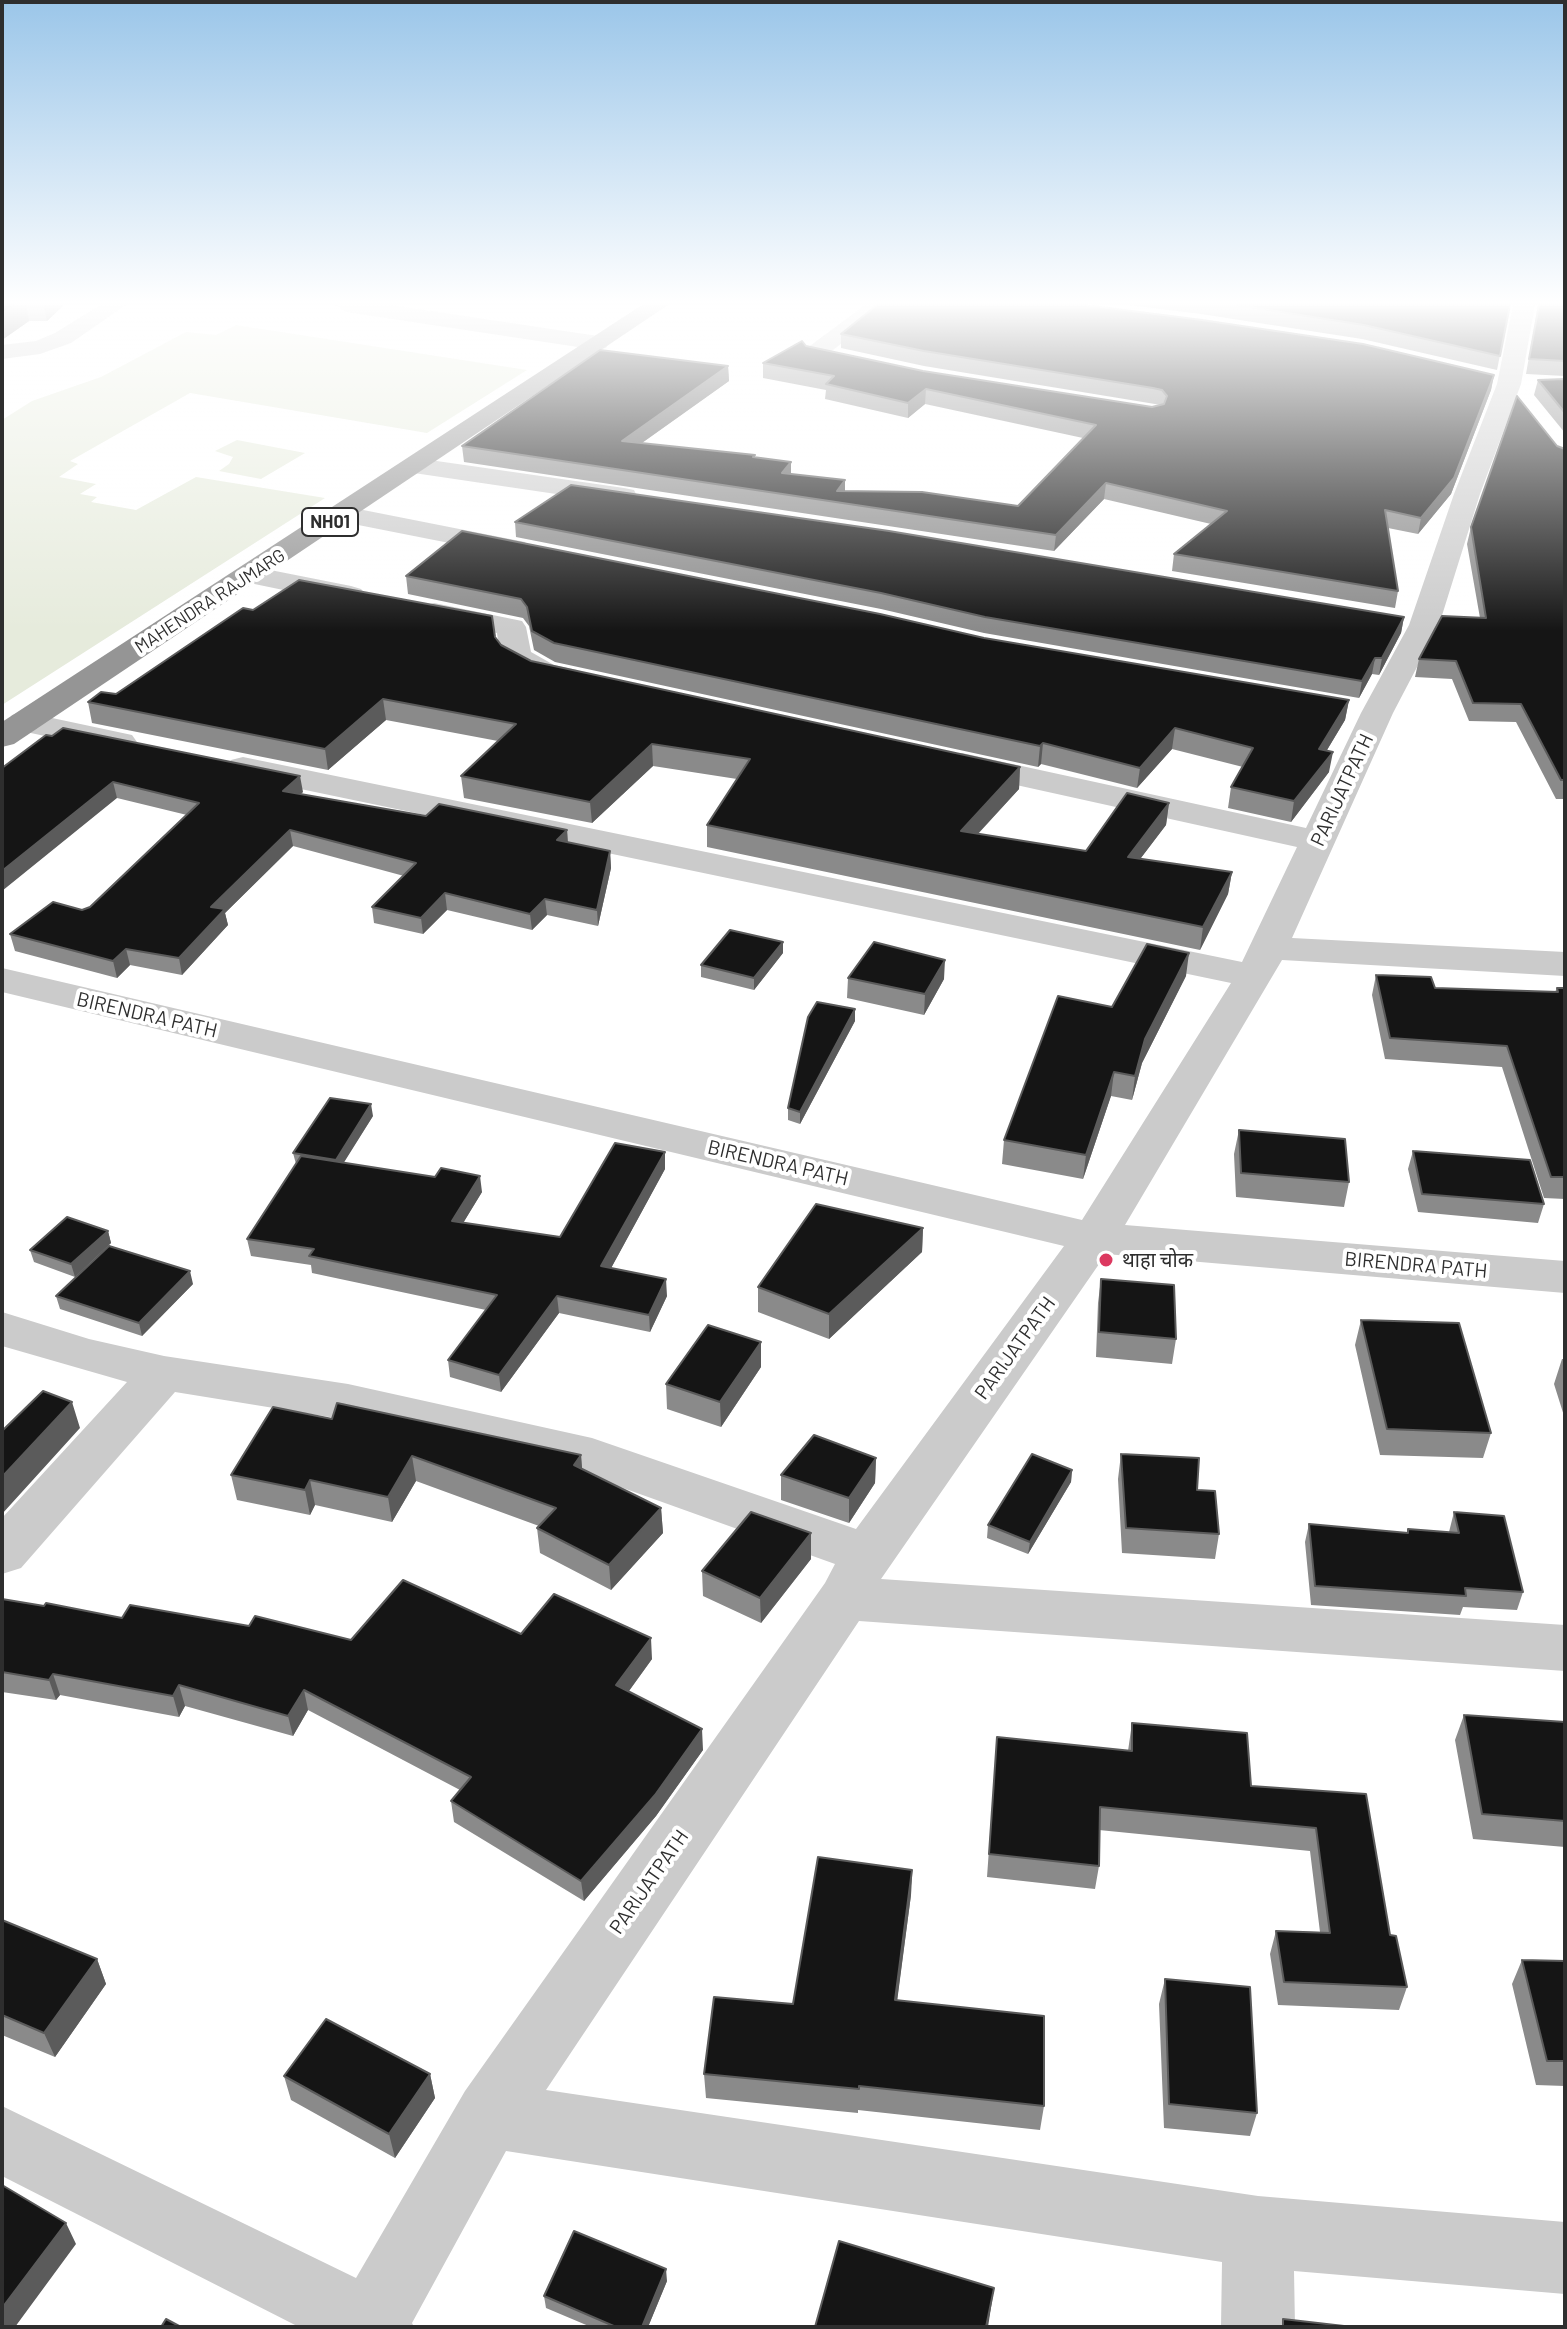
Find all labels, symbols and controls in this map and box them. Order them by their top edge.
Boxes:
road number: NH01 [302,508,358,536]
street label: MAHENDRA RAJMARG [131,544,289,658]
street label: PARIJATPATH [1305,730,1379,850]
street label: BIRENDRA PATH [74,987,220,1043]
street label: BIRENDRA PATH [705,1135,851,1191]
street label: BIRENDRA PATH [1343,1247,1489,1283]
place label: थाहा चोक [1122,1248,1193,1272]
marker: थाहा चोक [1097,1251,1115,1269]
street label: PARIJATPATH [970,1292,1060,1404]
street label: PARIJATPATH [604,1825,694,1939]

